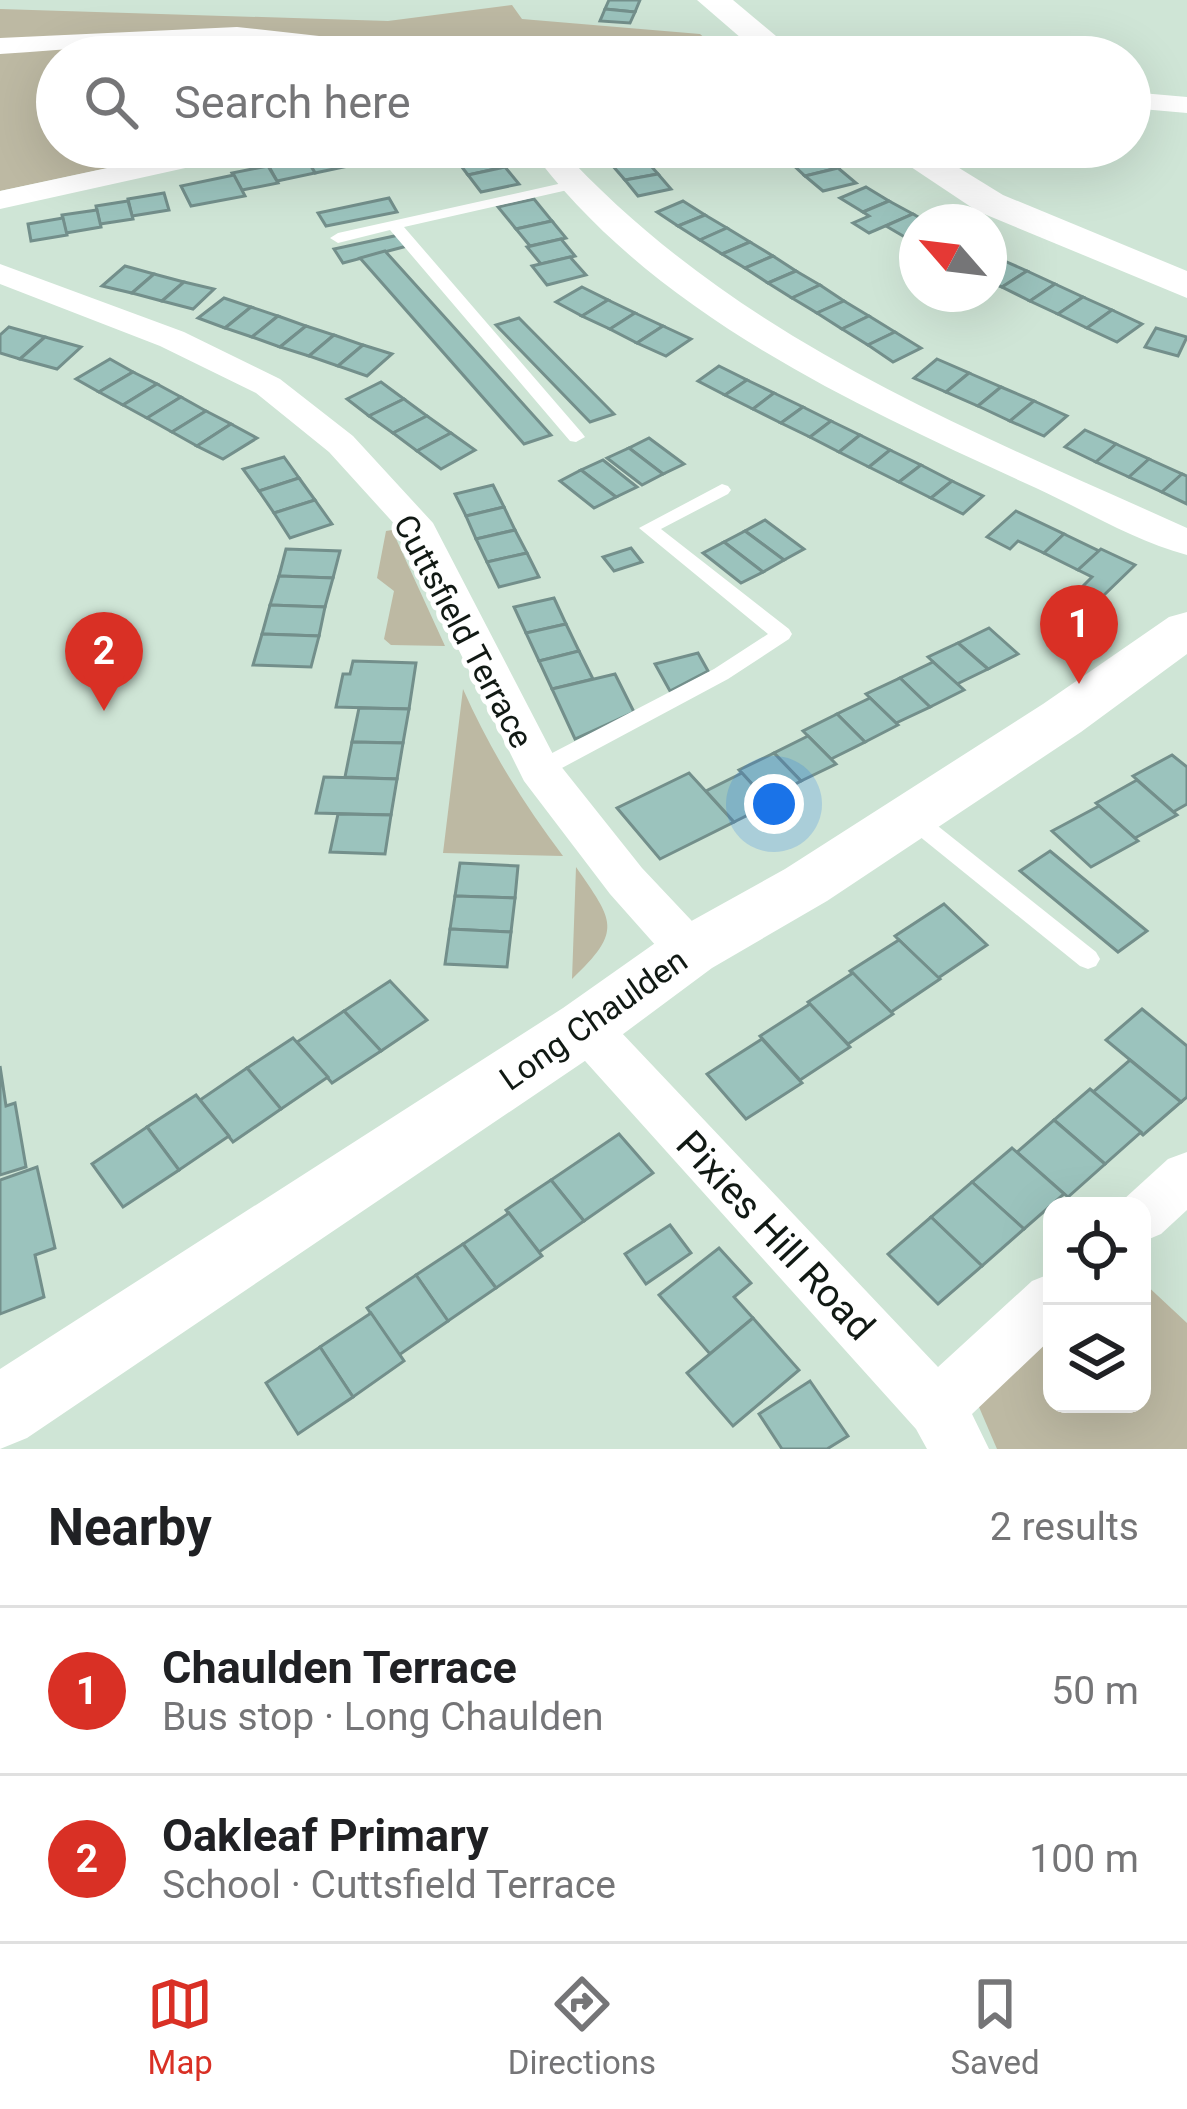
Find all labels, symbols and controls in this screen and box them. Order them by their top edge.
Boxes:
search box [36,36,1151,168]
icon: search [78,69,144,135]
text: Search here [174,76,411,129]
north arrow [899,204,1007,312]
street label: Cuttsfield Terrace [386,508,541,754]
pin: 1 [1040,585,1118,684]
pin: 2 [65,612,143,711]
your location [744,774,804,834]
street label: Long Chaulden [492,940,694,1098]
street label: Pixies Hill Road [667,1122,884,1350]
map controls [1043,1197,1151,1413]
button: locate [1043,1197,1151,1305]
button: layers [1043,1305,1151,1413]
text: Nearby [48,1498,212,1557]
text: 2 results [990,1504,1139,1550]
text: Chaulden Terrace [162,1641,517,1694]
text: 1 [76,1668,98,1714]
text: 50 m [1051,1668,1139,1714]
text: Bus stop · Long Chaulden [162,1694,603,1740]
text: Oakleaf Primary [162,1809,489,1862]
text: 2 [76,1836,98,1882]
text: 100 m [1029,1836,1139,1882]
text: School · Cuttsfield Terrace [162,1862,616,1908]
tab: Map [147,1971,213,2082]
tab: Directions [508,1971,656,2082]
tab: Saved [951,1971,1040,2082]

